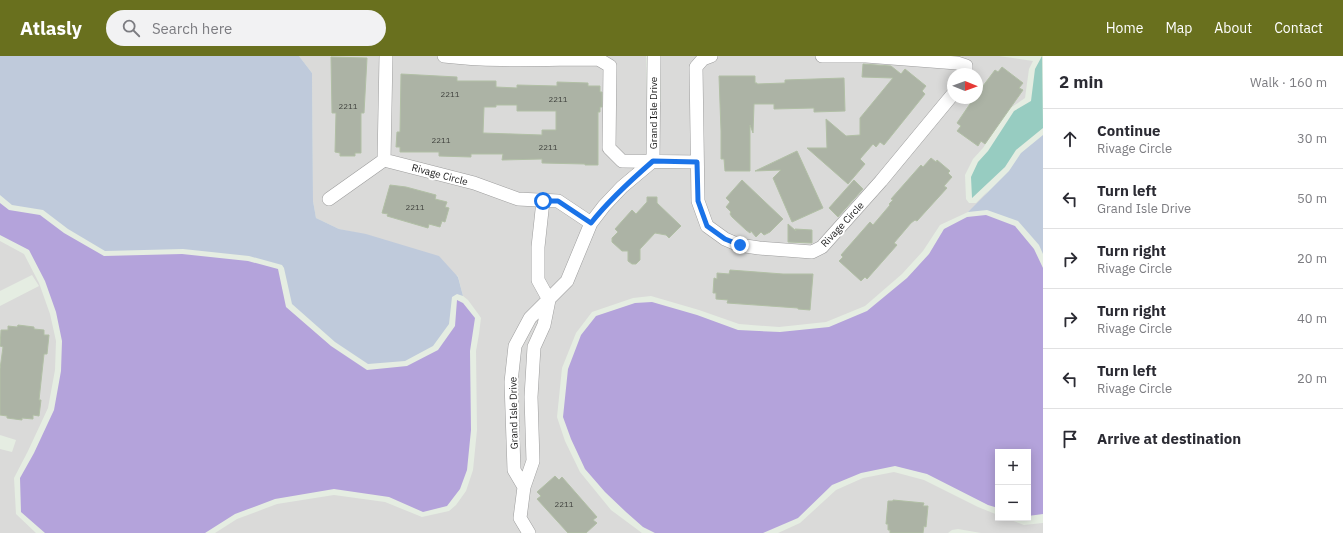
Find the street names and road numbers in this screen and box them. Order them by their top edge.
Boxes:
street label: Grand Isle Drive [647,76,660,149]
street label: Rivage Circle [410,161,470,188]
street label: Rivage Circle [818,198,867,250]
street label: Grand Isle Drive [506,376,521,449]

